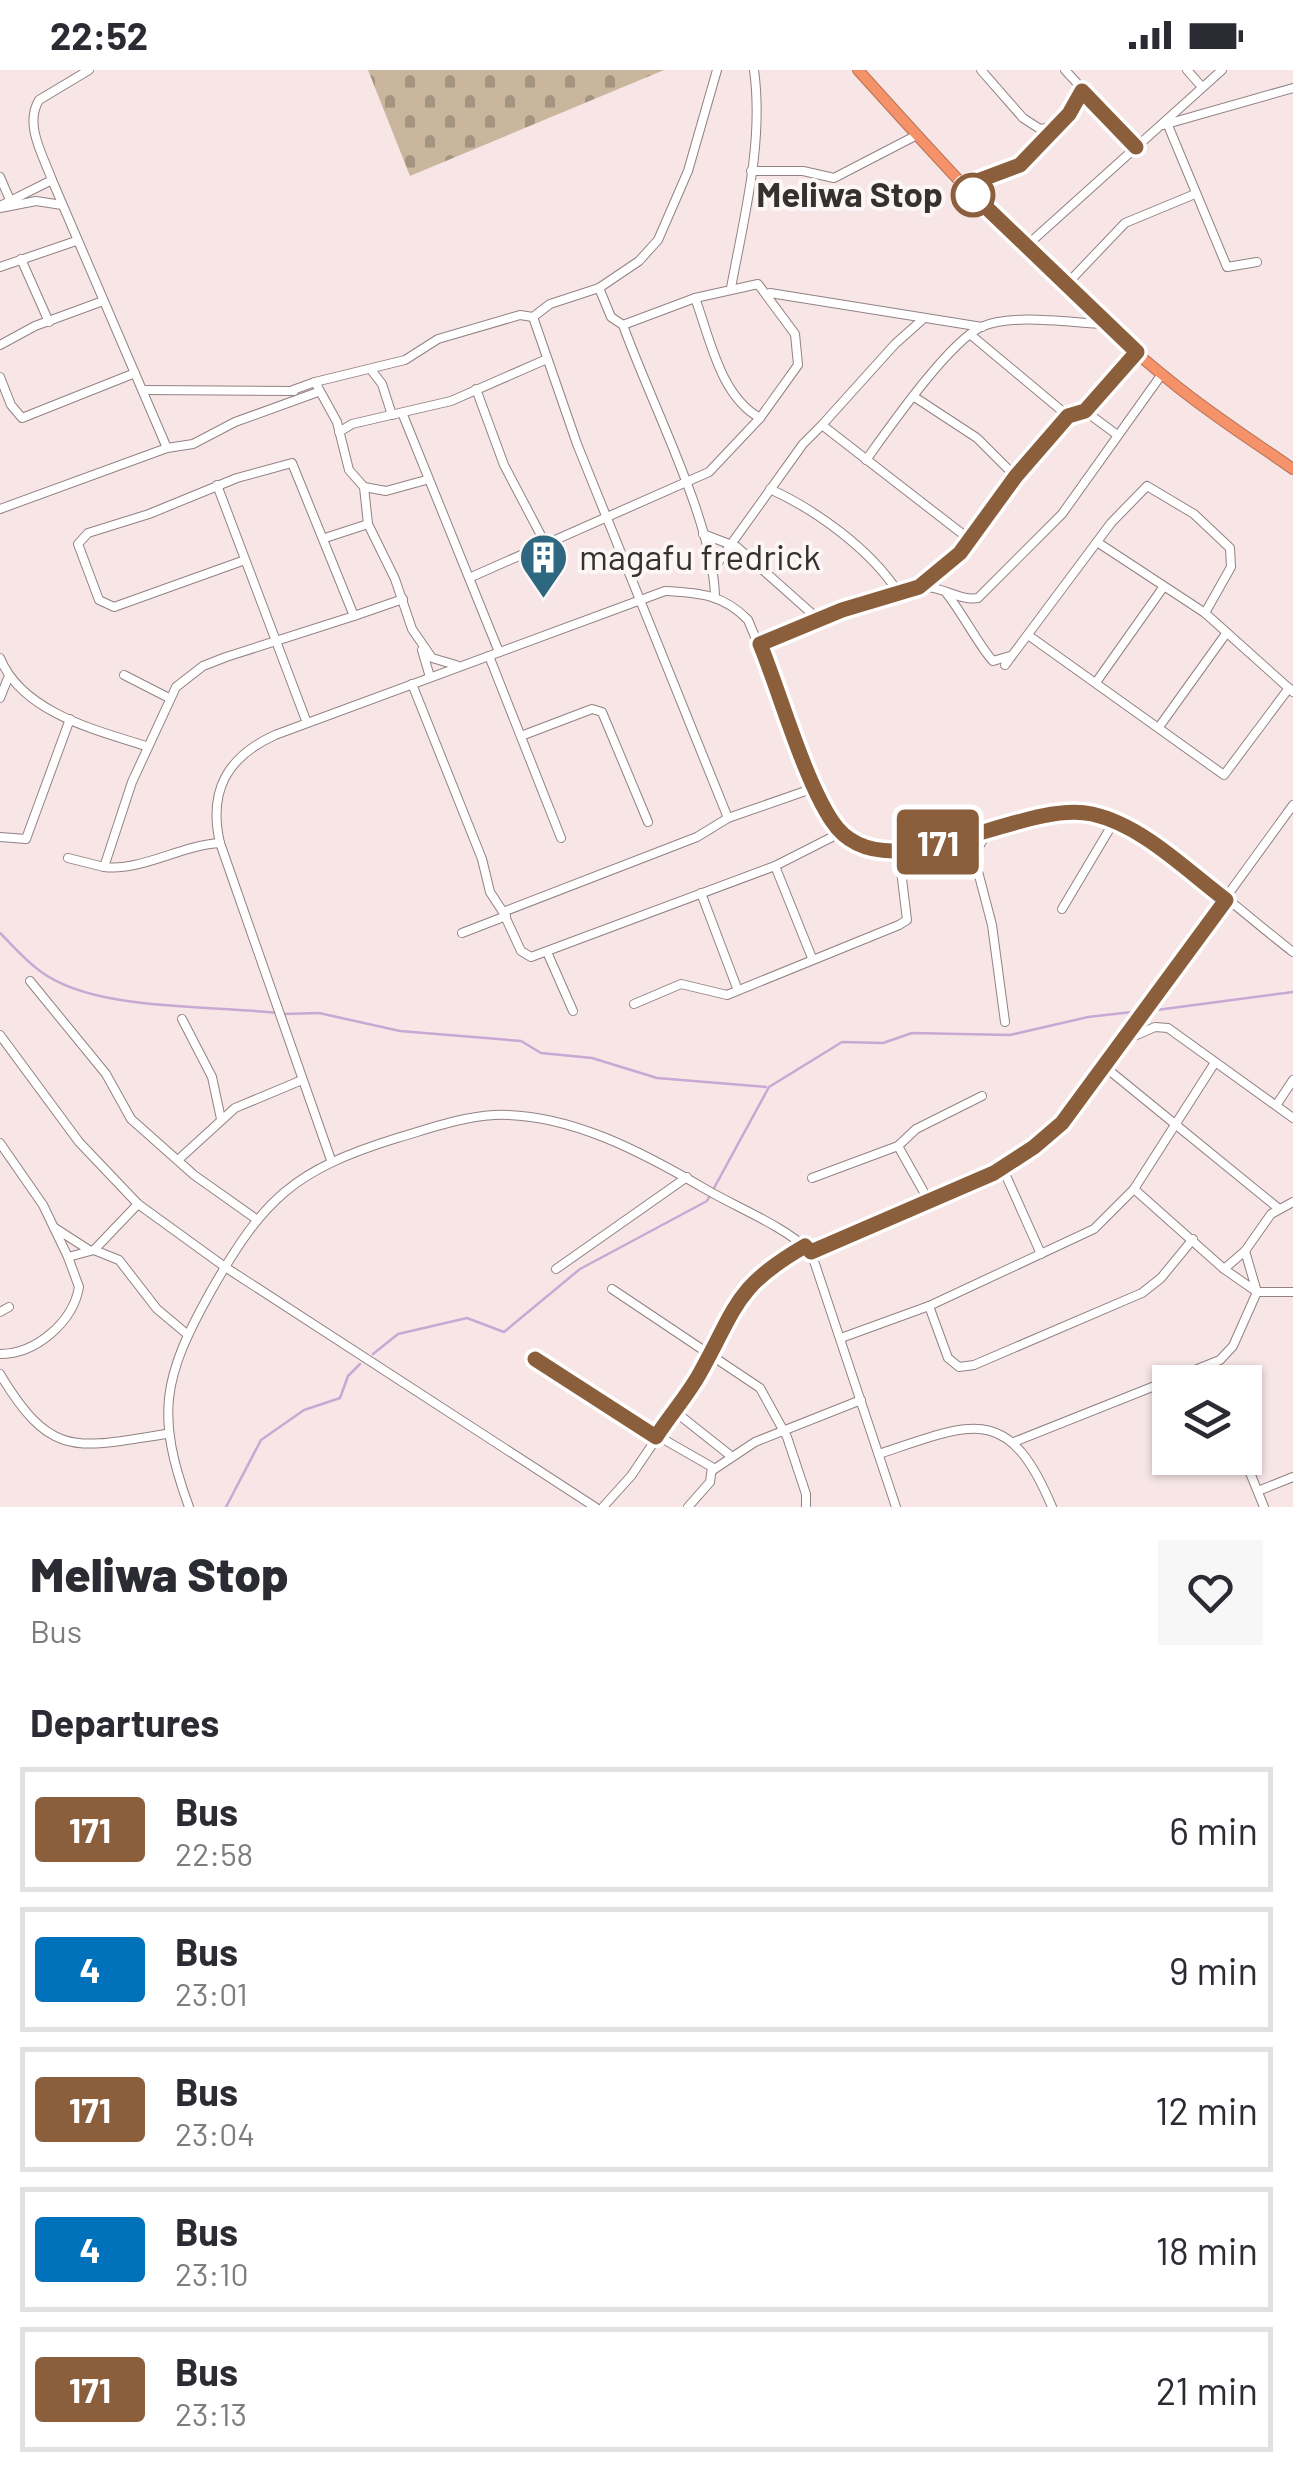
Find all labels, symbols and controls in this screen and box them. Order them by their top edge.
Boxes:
text: 22:52 [50,12,148,58]
place label: Meliwa Stop [756,172,943,214]
marker: Meliwa Stop [952,174,994,216]
building icon: magafu fredrick [518,532,570,600]
place label: magafu fredrick [579,535,821,577]
line badge: 171 [880,810,996,874]
text: 171 [917,821,959,863]
map controls [1152,1365,1262,1475]
button: layers [1152,1365,1262,1475]
button: heart [1158,1540,1263,1645]
text: Meliwa Stop [30,1544,289,1602]
text: Bus [30,1611,82,1649]
text: Departures [30,1699,219,1745]
text: Bus [175,1788,238,1834]
text: 6 min [1169,1807,1258,1853]
text: 171 [69,1808,111,1850]
text: 22:58 [175,1834,253,1872]
text: Bus [175,1928,238,1974]
text: 9 min [1169,1947,1258,1993]
text: 4 [79,1948,101,1990]
text: 23:01 [175,1974,248,2012]
text: Bus [175,2068,238,2114]
text: 12 min [1155,2087,1258,2133]
text: 171 [69,2088,111,2130]
text: 23:04 [175,2114,255,2152]
text: Bus [175,2208,238,2254]
text: 18 min [1156,2227,1258,2273]
text: 4 [79,2228,101,2270]
text: 23:10 [175,2254,249,2292]
text: Bus [175,2348,238,2394]
text: 21 min [1156,2367,1258,2413]
text: 171 [69,2368,111,2410]
text: 23:13 [175,2394,247,2432]

